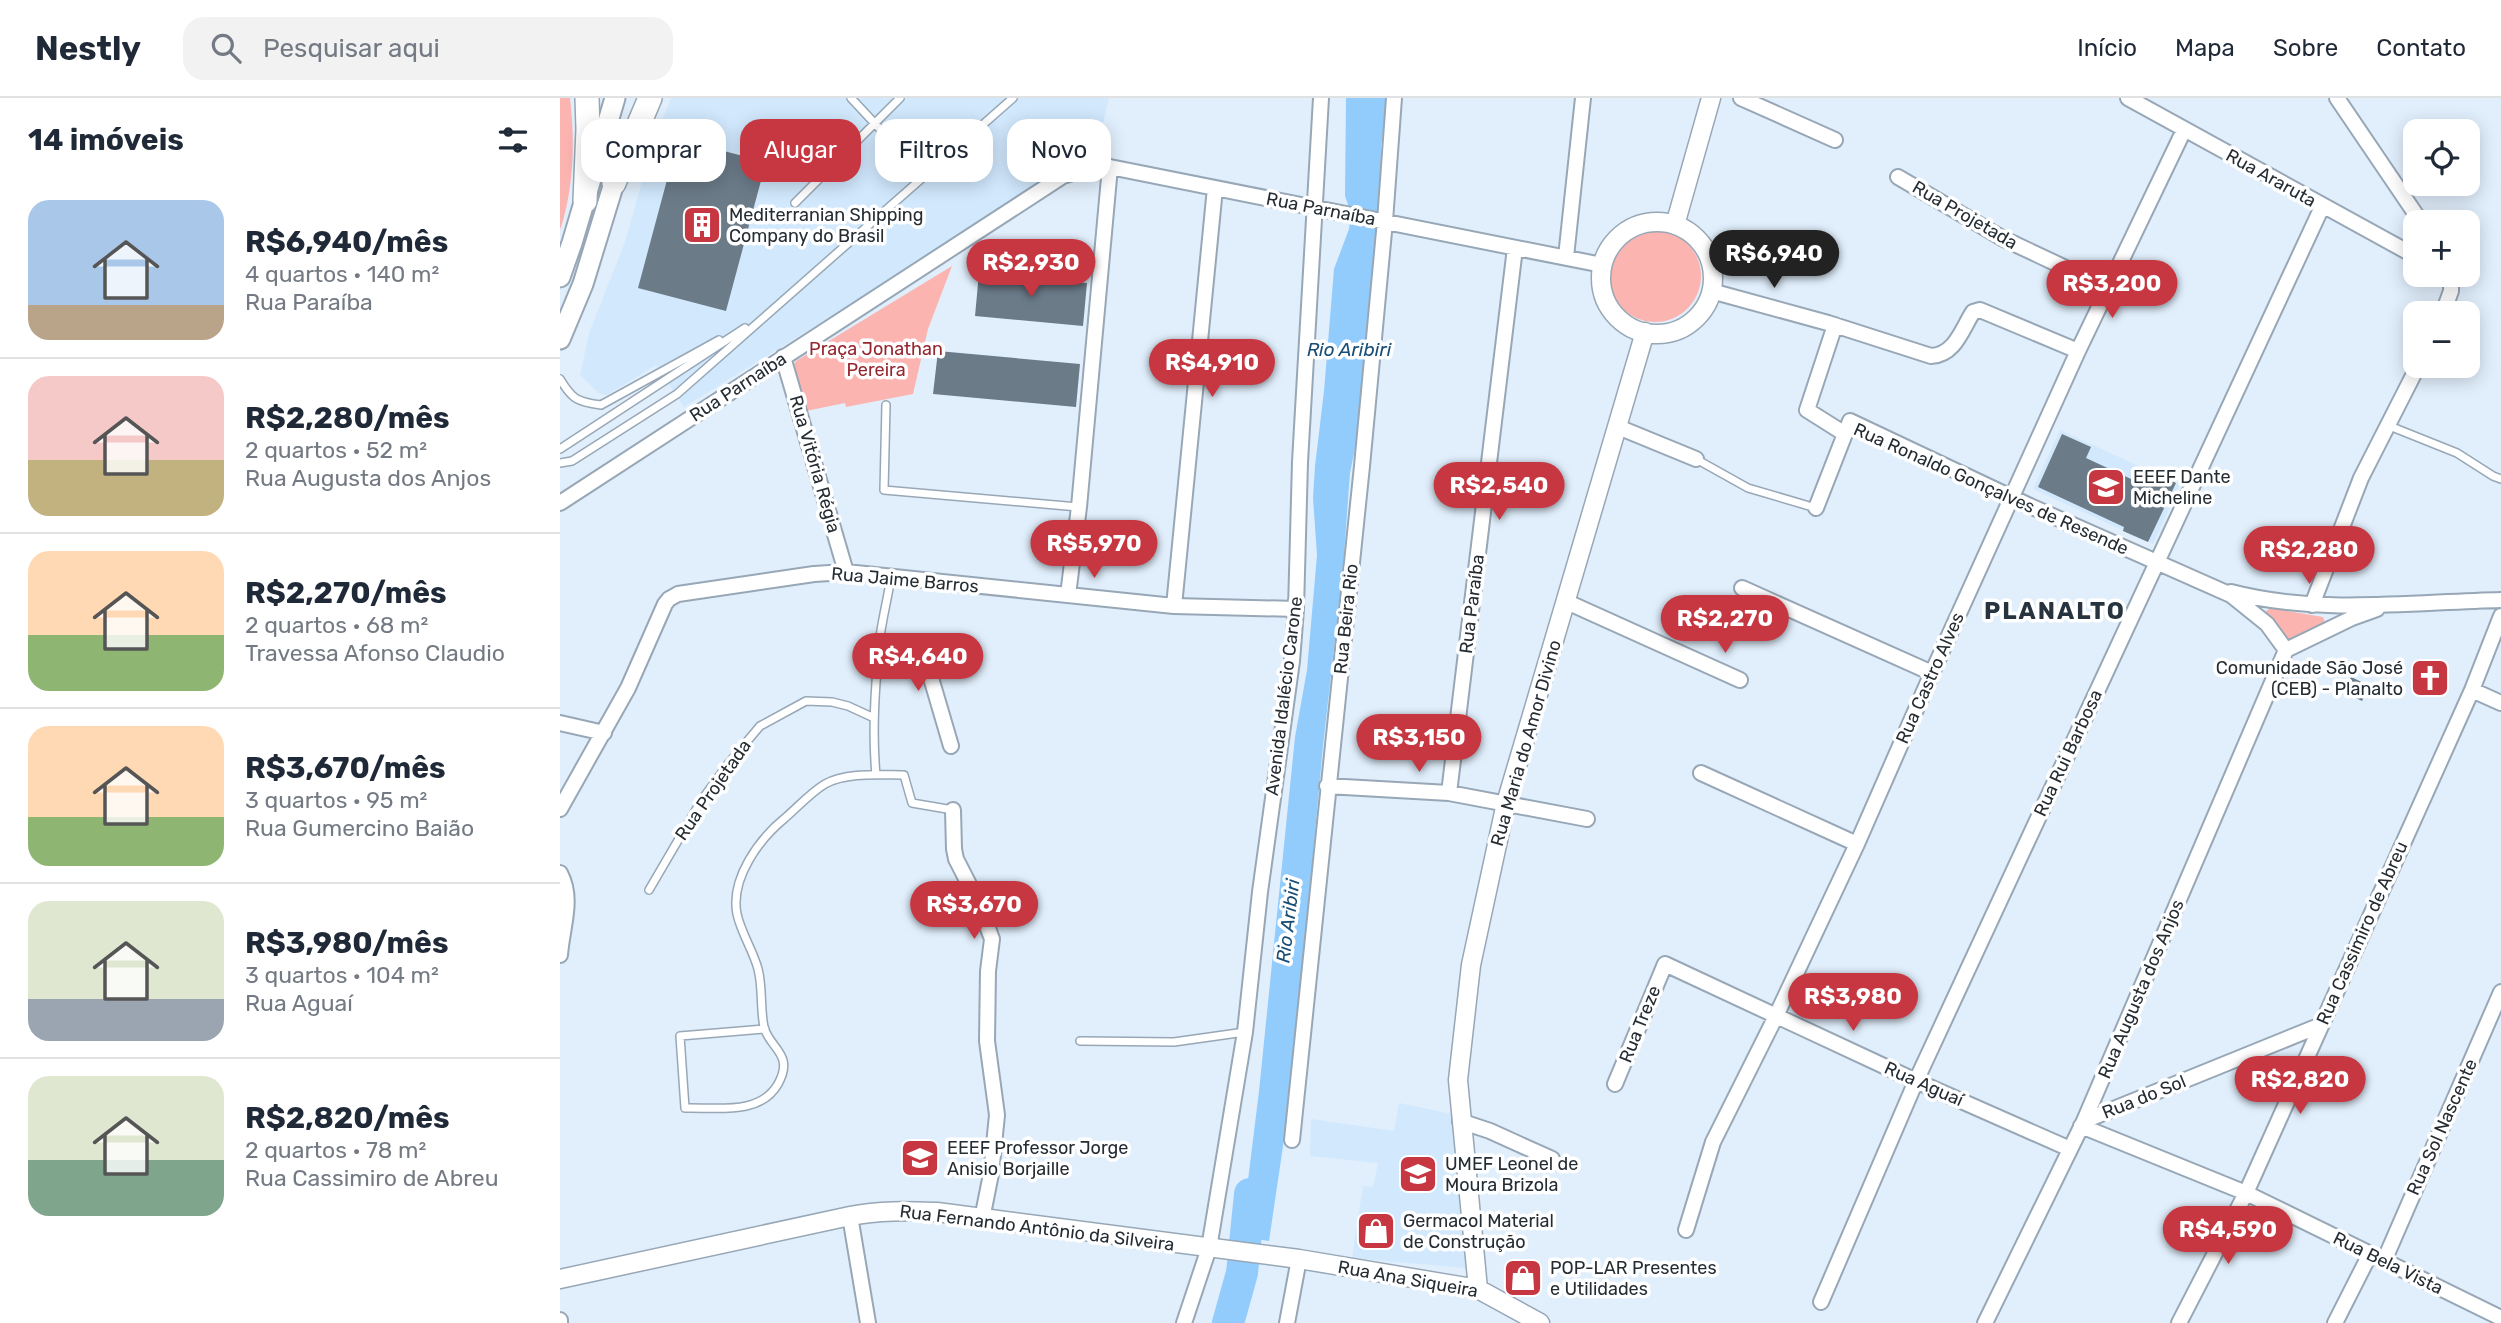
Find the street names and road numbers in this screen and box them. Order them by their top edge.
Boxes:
street label: Rua Araruta [2222,144,2320,212]
street label: Rua Projetada [1909,176,2021,254]
street label: Rua Parnaíba [1264,188,1378,230]
street label: Rua Parnaíba [685,348,791,426]
street label: Rua Vitória Régia [785,393,845,535]
street label: Rua Ronaldo Gonçalves de Resende [1850,418,2132,560]
street label: Rua Paraíba [1455,553,1489,655]
street label: Rua Jaime Barros [830,563,980,597]
street label: Rua Beira Rio [1329,563,1363,675]
street label: Avenida Idalécio Carone [1261,595,1307,797]
street label: Rua Castro Alves [1891,609,1969,747]
street label: Rua Maria do Amor Divino [1486,637,1566,849]
street label: Rua Rui Barbosa [2029,686,2107,820]
street label: Rua Projetada [670,735,756,845]
street label: Rua Cassimiro de Abreu [2312,838,2412,1028]
street label: Rua Augusta dos Anjos [2093,896,2189,1082]
street label: Rua Treze [1615,982,1665,1066]
street label: Rua Sol Nascente [2402,1055,2482,1199]
street label: Rua Aguaí [1881,1057,1968,1112]
street label: Rua do Sol [2099,1070,2189,1124]
street label: Rua Fernando Antônio da Silveira [898,1200,1176,1256]
street label: Rua Bela Vista [2329,1227,2447,1299]
street label: Rua Ana Siqueira [1336,1256,1480,1302]

